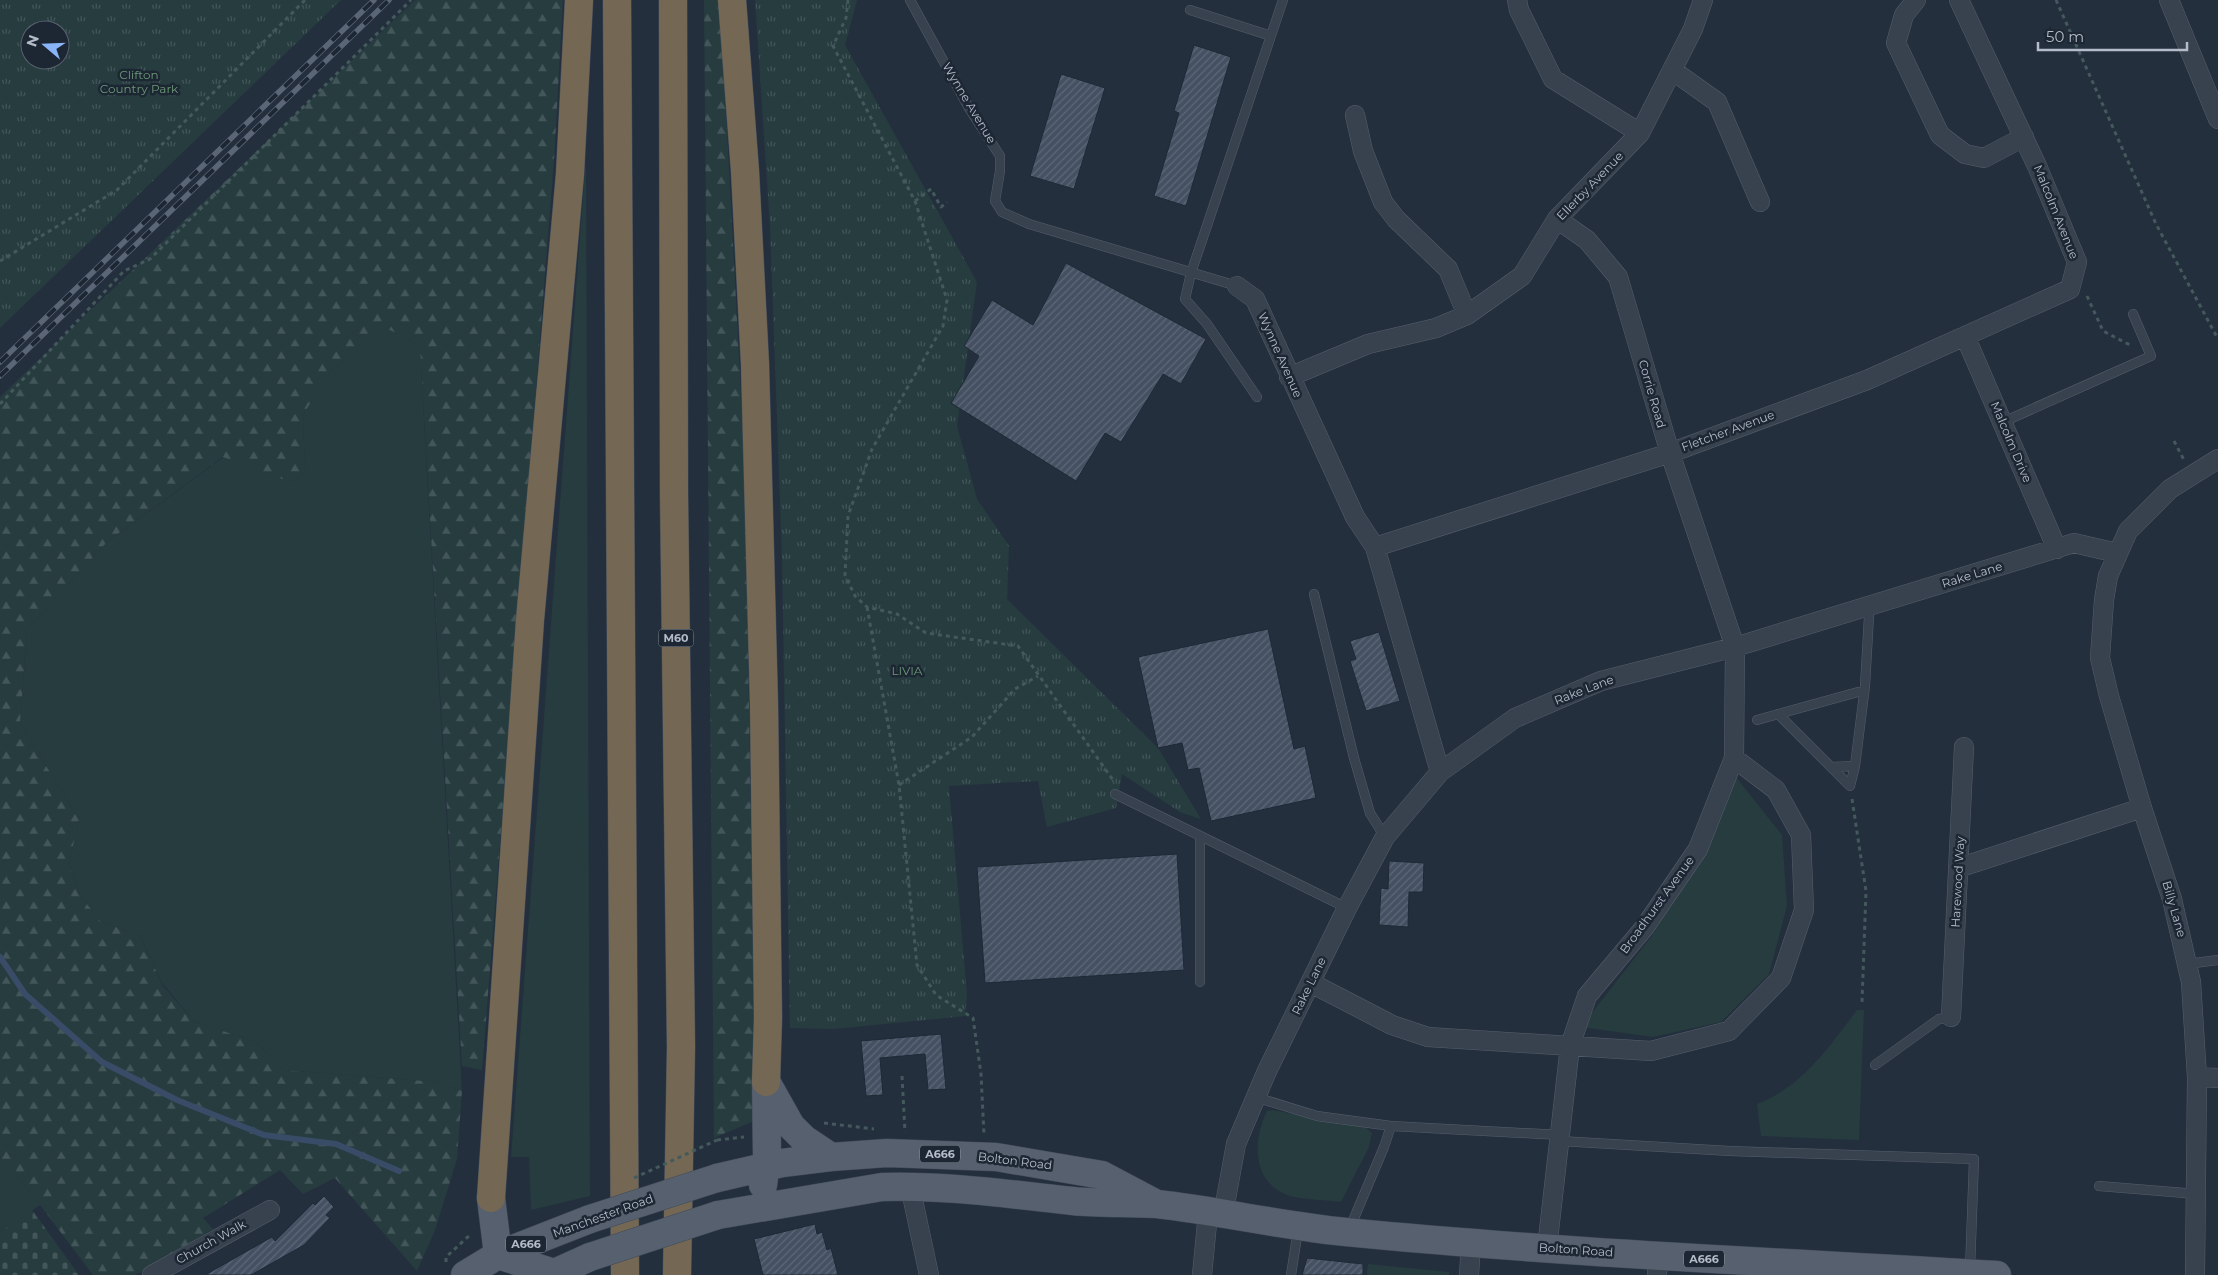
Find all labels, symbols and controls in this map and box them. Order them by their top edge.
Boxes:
north arrow [20,20,70,70]
scale bar [2038,20,2187,52]
text: 50 m [2046,27,2084,46]
text: N [22,32,43,49]
street label: Wynne Avenue [939,60,999,146]
park label: Clifton Country Park [100,67,179,96]
street label: Ellerby Avenue [1553,148,1626,223]
street label: Malcolm Avenue [2031,162,2082,261]
street label: Wynne Avenue [1255,310,1306,400]
street label: Corrie Road [1636,358,1669,430]
street label: Malcolm Drive [1988,399,2035,485]
street label: Fletcher Avenue [1679,407,1776,454]
street label: Rake Lane [1940,558,2004,591]
road number: M60 [658,630,694,646]
park label: LIVIA [892,663,923,678]
street label: Rake Lane [1552,671,1616,708]
street label: Harewood Way [1948,835,1967,928]
street label: Broadhurst Avenue [1616,853,1697,956]
street label: Billy Lane [2159,879,2190,939]
street label: Rake Lane [1288,954,1329,1017]
road number: A666 [920,1146,960,1162]
street label: Bolton Road [977,1149,1053,1172]
street label: Manchester Road [551,1190,655,1241]
street label: Church Walk [173,1216,249,1267]
road number: A666 [506,1236,546,1252]
street label: Bolton Road [1538,1239,1614,1260]
road number: A666 [1684,1250,1724,1268]

